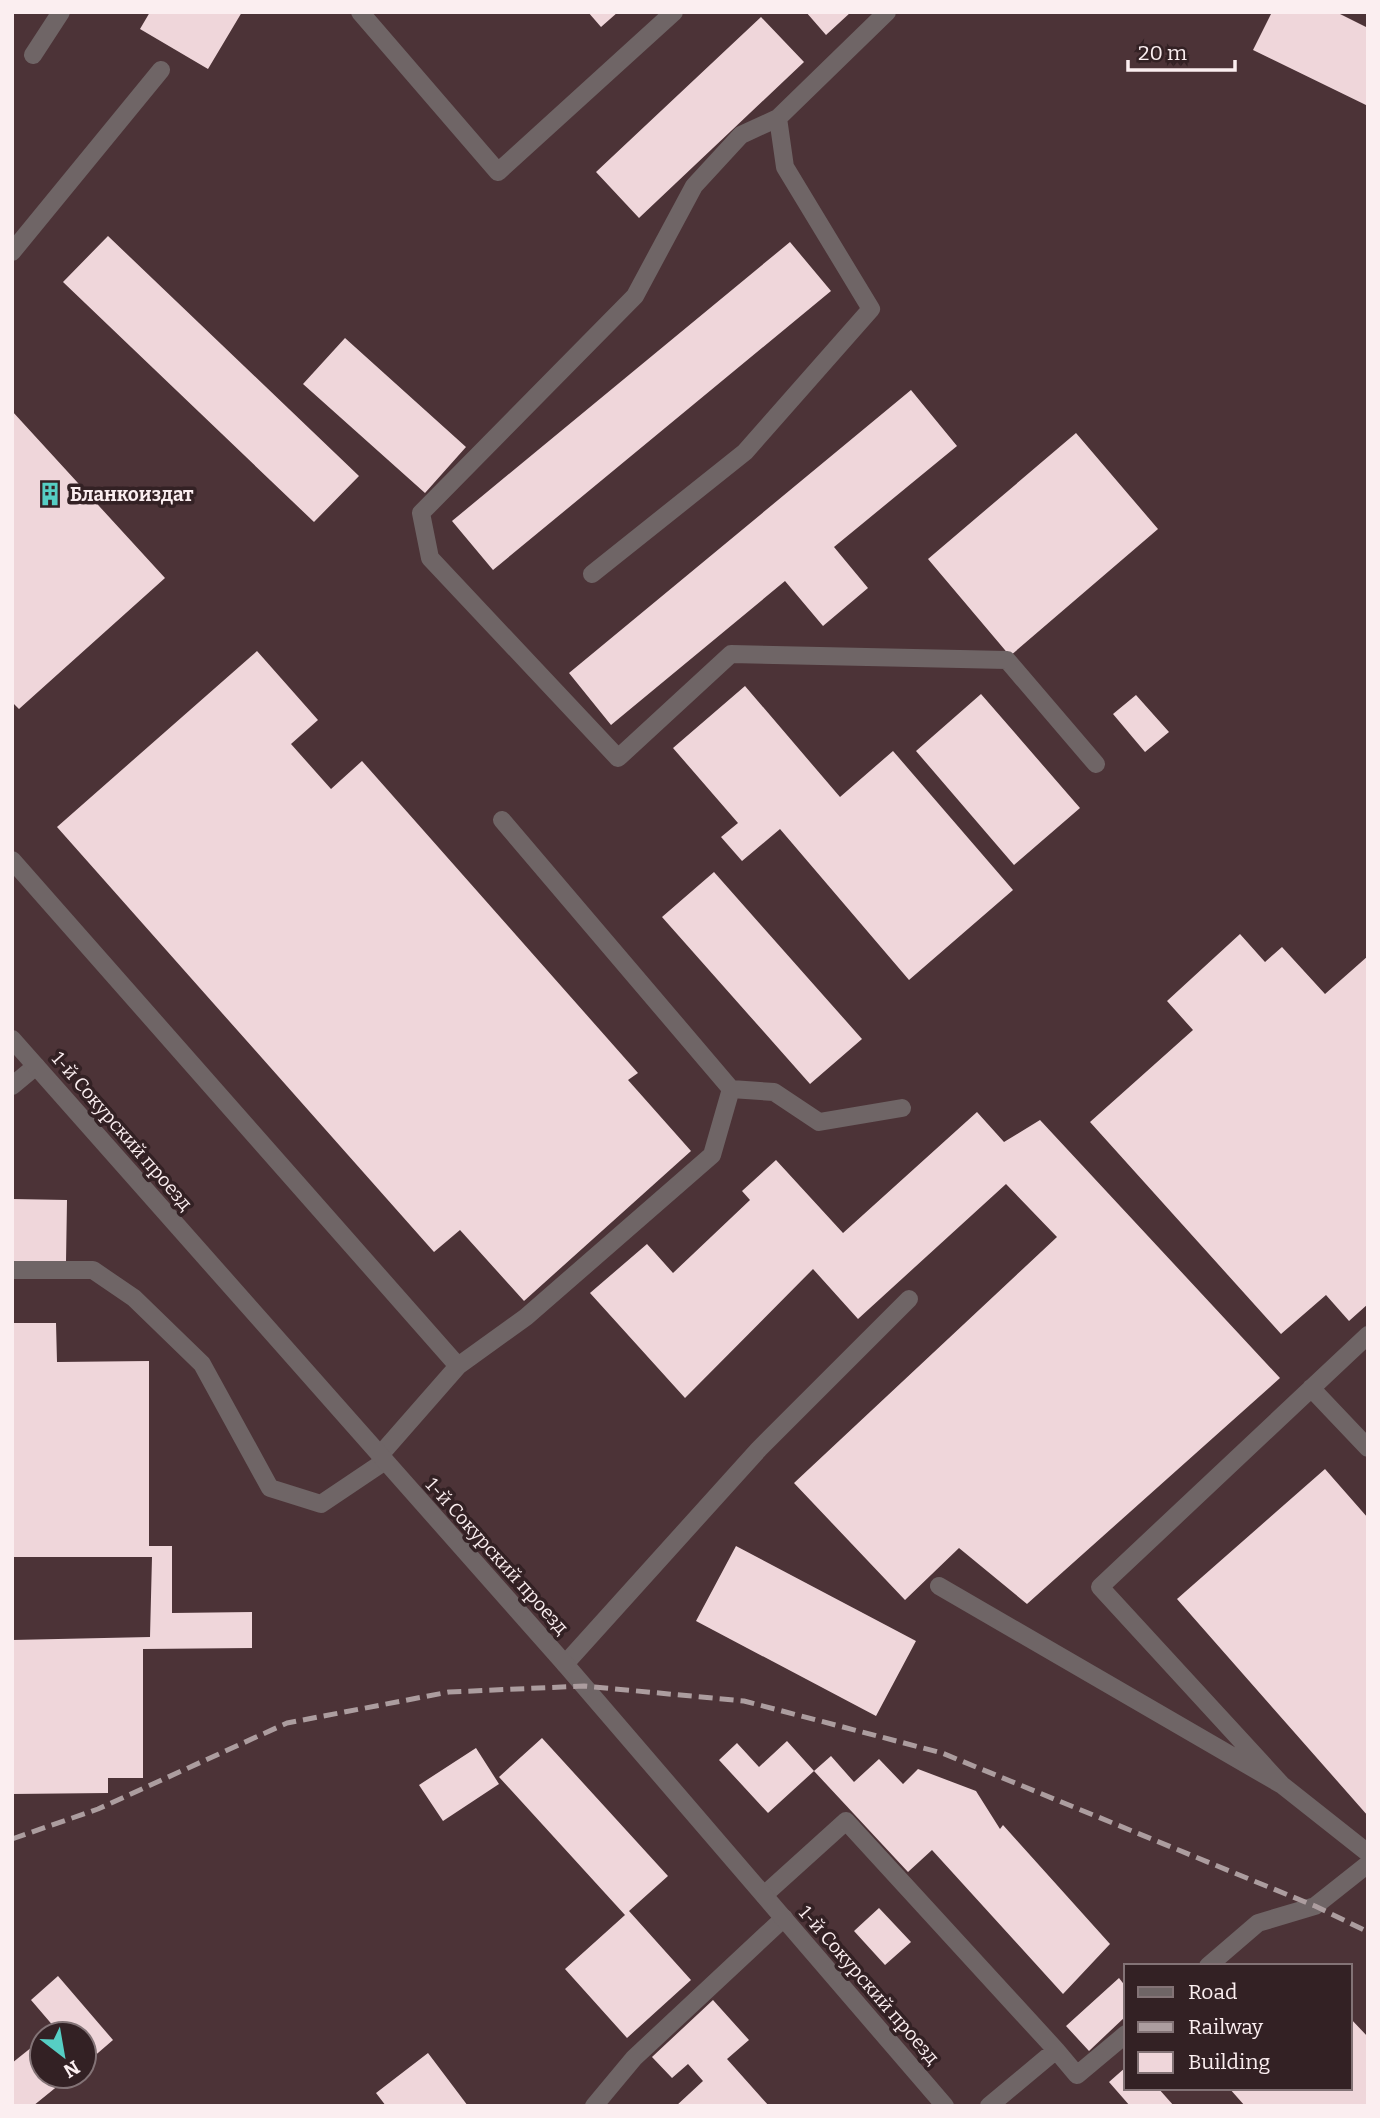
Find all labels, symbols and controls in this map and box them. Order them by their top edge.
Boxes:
scale bar [1128,28,1235,72]
text: 20 m [1138,40,1187,66]
building icon: Бланкоиздат [36,480,64,508]
place label: Бланкоиздат [70,483,194,506]
street label: 1-й Сокурский проезд [47,1047,197,1215]
street label: 1-й Сокурский проезд [421,1473,574,1639]
street label: 1-й Сокурский проезд [794,1901,944,2069]
legend [1124,1964,1352,2090]
text: Road [1188,1979,1237,2005]
text: Railway [1188,2014,1264,2040]
north arrow [28,2020,98,2090]
text: Building [1188,2049,1271,2075]
text: N [59,2056,84,2083]

